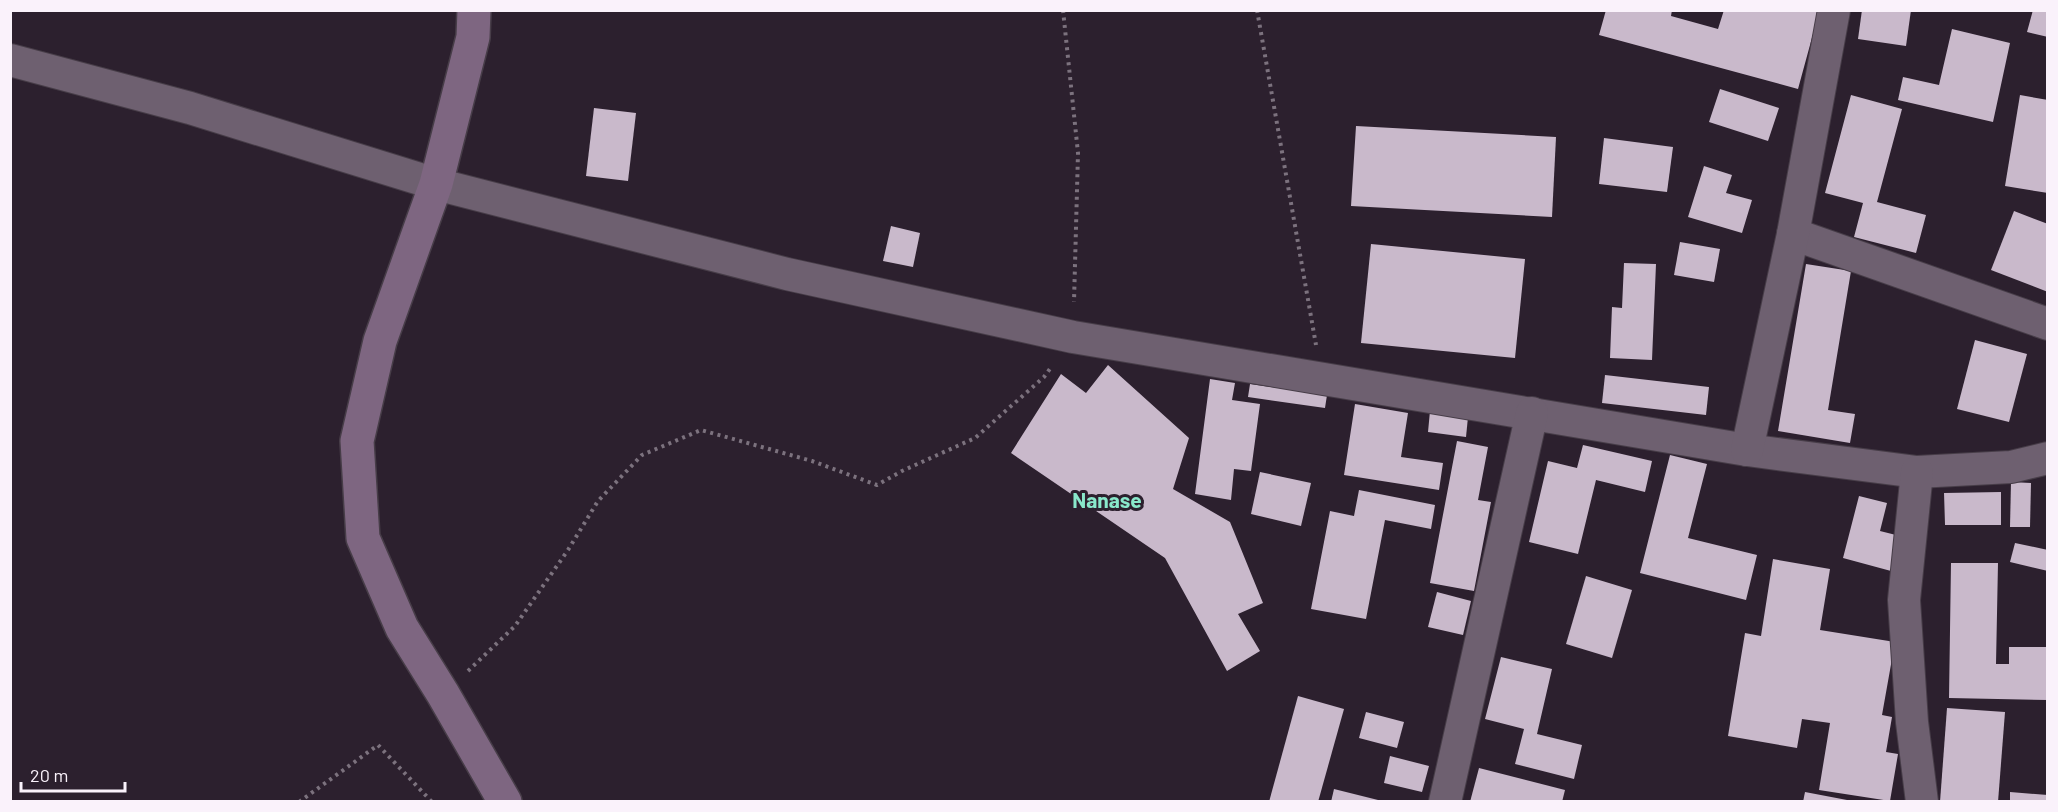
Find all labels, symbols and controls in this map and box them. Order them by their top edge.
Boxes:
district label: Nanase [1072,487,1142,512]
scale bar [21,755,124,793]
text: 20 m [30,764,68,786]

